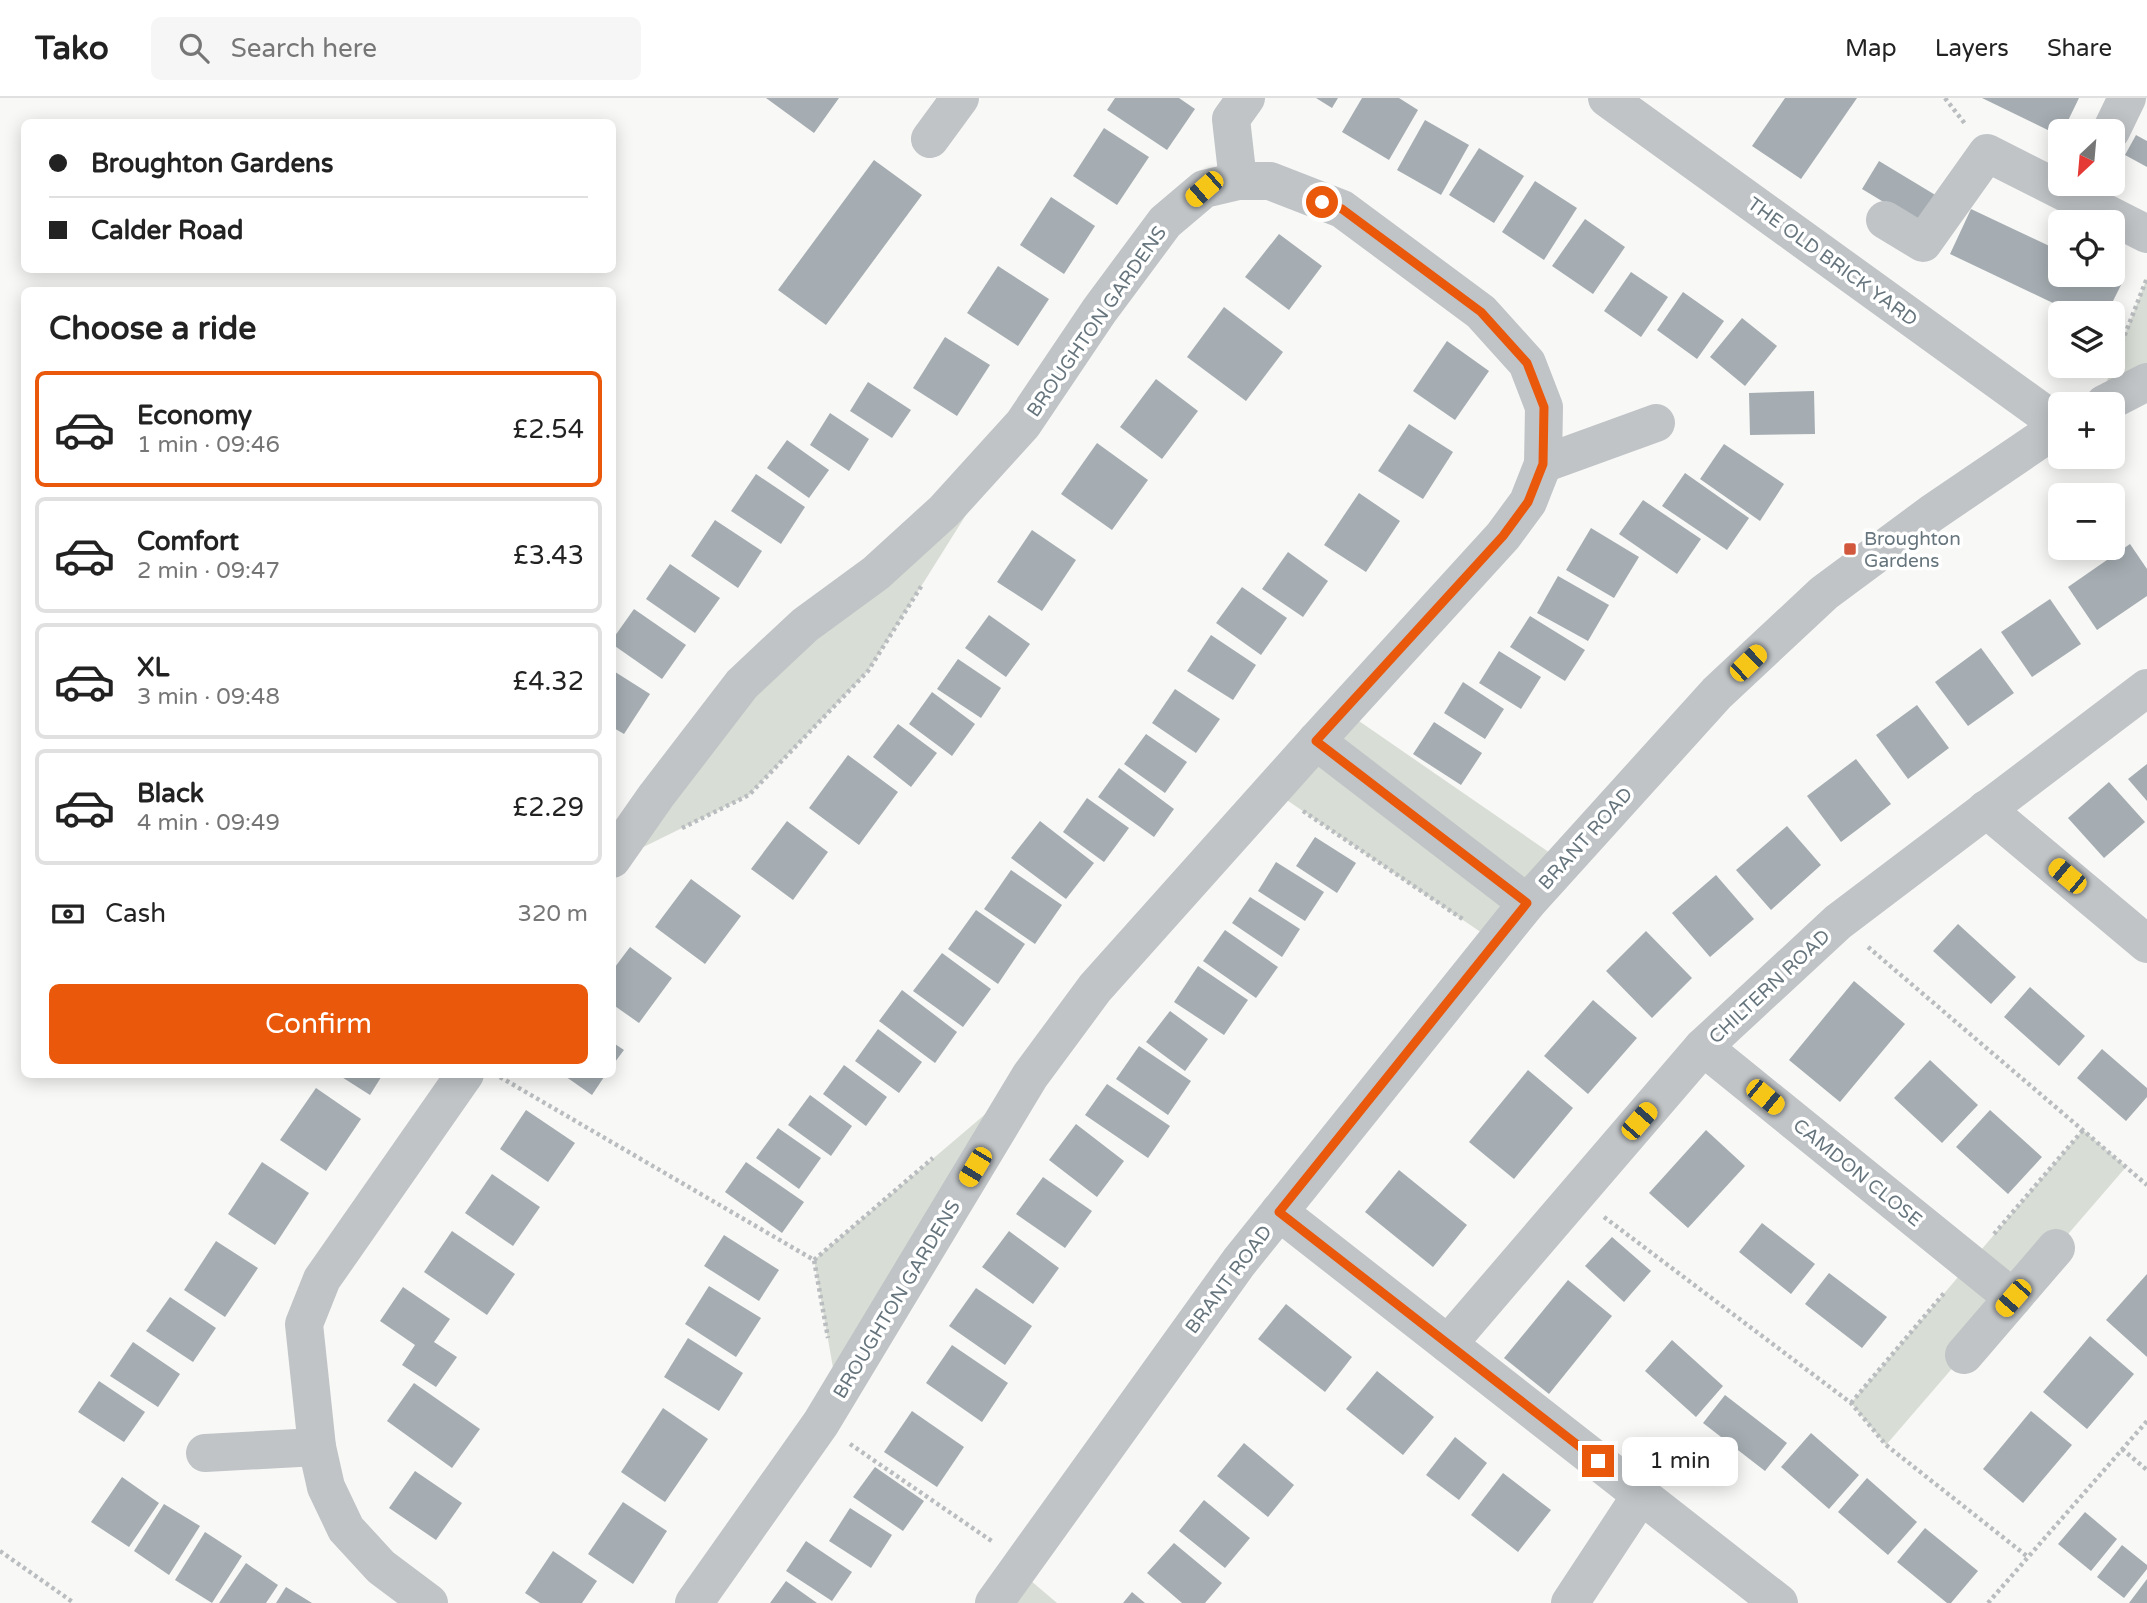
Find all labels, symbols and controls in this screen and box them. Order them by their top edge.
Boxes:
search box [151,17,641,80]
text: Tako [35,29,109,68]
icon: search [175,29,213,67]
text: Search here [231,33,377,64]
text: Map [1845,34,1897,63]
text: Layers [1935,34,2009,63]
text: Share [2047,34,2112,63]
north arrow [2048,119,2124,196]
map controls [2048,119,2125,560]
text: Broughton Gardens [91,148,333,179]
car [1182,167,1227,211]
route start [1306,186,1338,218]
street label: THE OLD BRICK YARD [1743,193,1922,331]
button: locate [2048,210,2125,287]
text: Calder Road [91,215,243,246]
street label: BROUGHTON GARDENS [1023,222,1171,421]
button: layers [2048,301,2125,378]
text: Choose a ride [49,310,256,348]
button: + [2048,392,2125,469]
icon: car [53,398,116,461]
text: Economy [137,400,252,431]
text: £2.54 [513,414,584,445]
text: 1 min · 09:46 [137,431,280,459]
button: − [2048,483,2125,560]
icon: car [53,524,116,587]
text: Comfort [137,526,239,557]
place label: Broughton Gardens [1864,528,1961,572]
text: £3.43 [513,540,584,571]
marker: Broughton Gardens [1842,541,1858,557]
text: 2 min · 09:47 [137,557,280,585]
car [1726,641,1771,685]
icon: car [53,650,116,713]
text: XL [137,652,169,683]
text: £4.32 [513,666,584,697]
text: 3 min · 09:48 [137,683,280,711]
icon: car [53,776,116,839]
text: Black [137,778,204,809]
street label: BRANT ROAD [1534,783,1637,894]
text: £2.29 [513,792,584,823]
text: 4 min · 09:49 [137,809,280,837]
car [2045,854,2090,898]
icon: cash [49,895,87,933]
text: Cash [105,898,166,929]
text: 320 m [518,900,588,928]
street label: CHILTERN ROAD [1705,925,1835,1048]
button: Confirm [49,984,588,1064]
car [1743,1076,1788,1118]
car [1618,1098,1661,1144]
street label: CAMDON CLOSE [1789,1114,1926,1231]
car [956,1144,995,1190]
street label: BROUGHTON GARDENS [829,1196,965,1403]
street label: BRANT ROAD [1181,1221,1277,1338]
car [1992,1275,2035,1321]
callout: 1 min [1622,1436,1738,1486]
route end [1582,1445,1614,1477]
text: 1 min [1649,1447,1711,1475]

